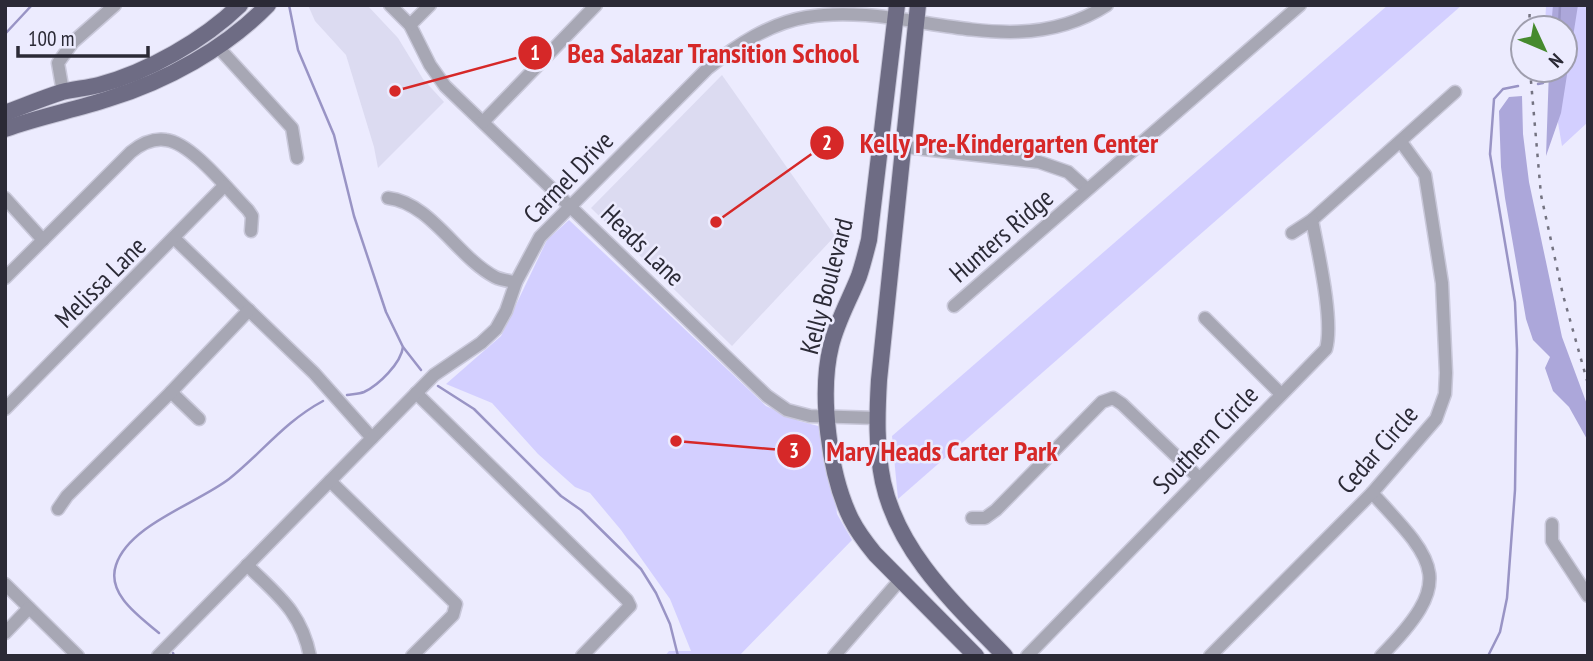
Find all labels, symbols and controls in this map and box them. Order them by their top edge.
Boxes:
scale bar [18,14,147,58]
north arrow [1509,14,1579,84]
text: 100 m [28,25,74,52]
callout: Bea Salazar Transition School [518,28,873,77]
text: Bea Salazar Transition School [567,34,859,71]
text: 1 [530,39,540,66]
text: N [1544,49,1568,73]
callout: Kelly Pre-Kindergarten Center [810,119,1172,168]
street label: Carmel Drive [516,124,620,230]
text: Kelly Pre-Kindergarten Center [860,124,1159,161]
text: 2 [822,129,832,156]
street label: Hunters Ridge [942,181,1060,289]
street label: Heads Lane [594,197,692,293]
street label: Kelly Boulevard [792,215,860,357]
street label: Melissa Lane [48,230,152,334]
street label: Southern Circle [1145,378,1265,500]
street label: Cedar Circle [1329,398,1425,500]
callout: Mary Heads Carter Park [777,426,1073,475]
text: Mary Heads Carter Park [826,432,1058,469]
text: 3 [789,437,799,464]

